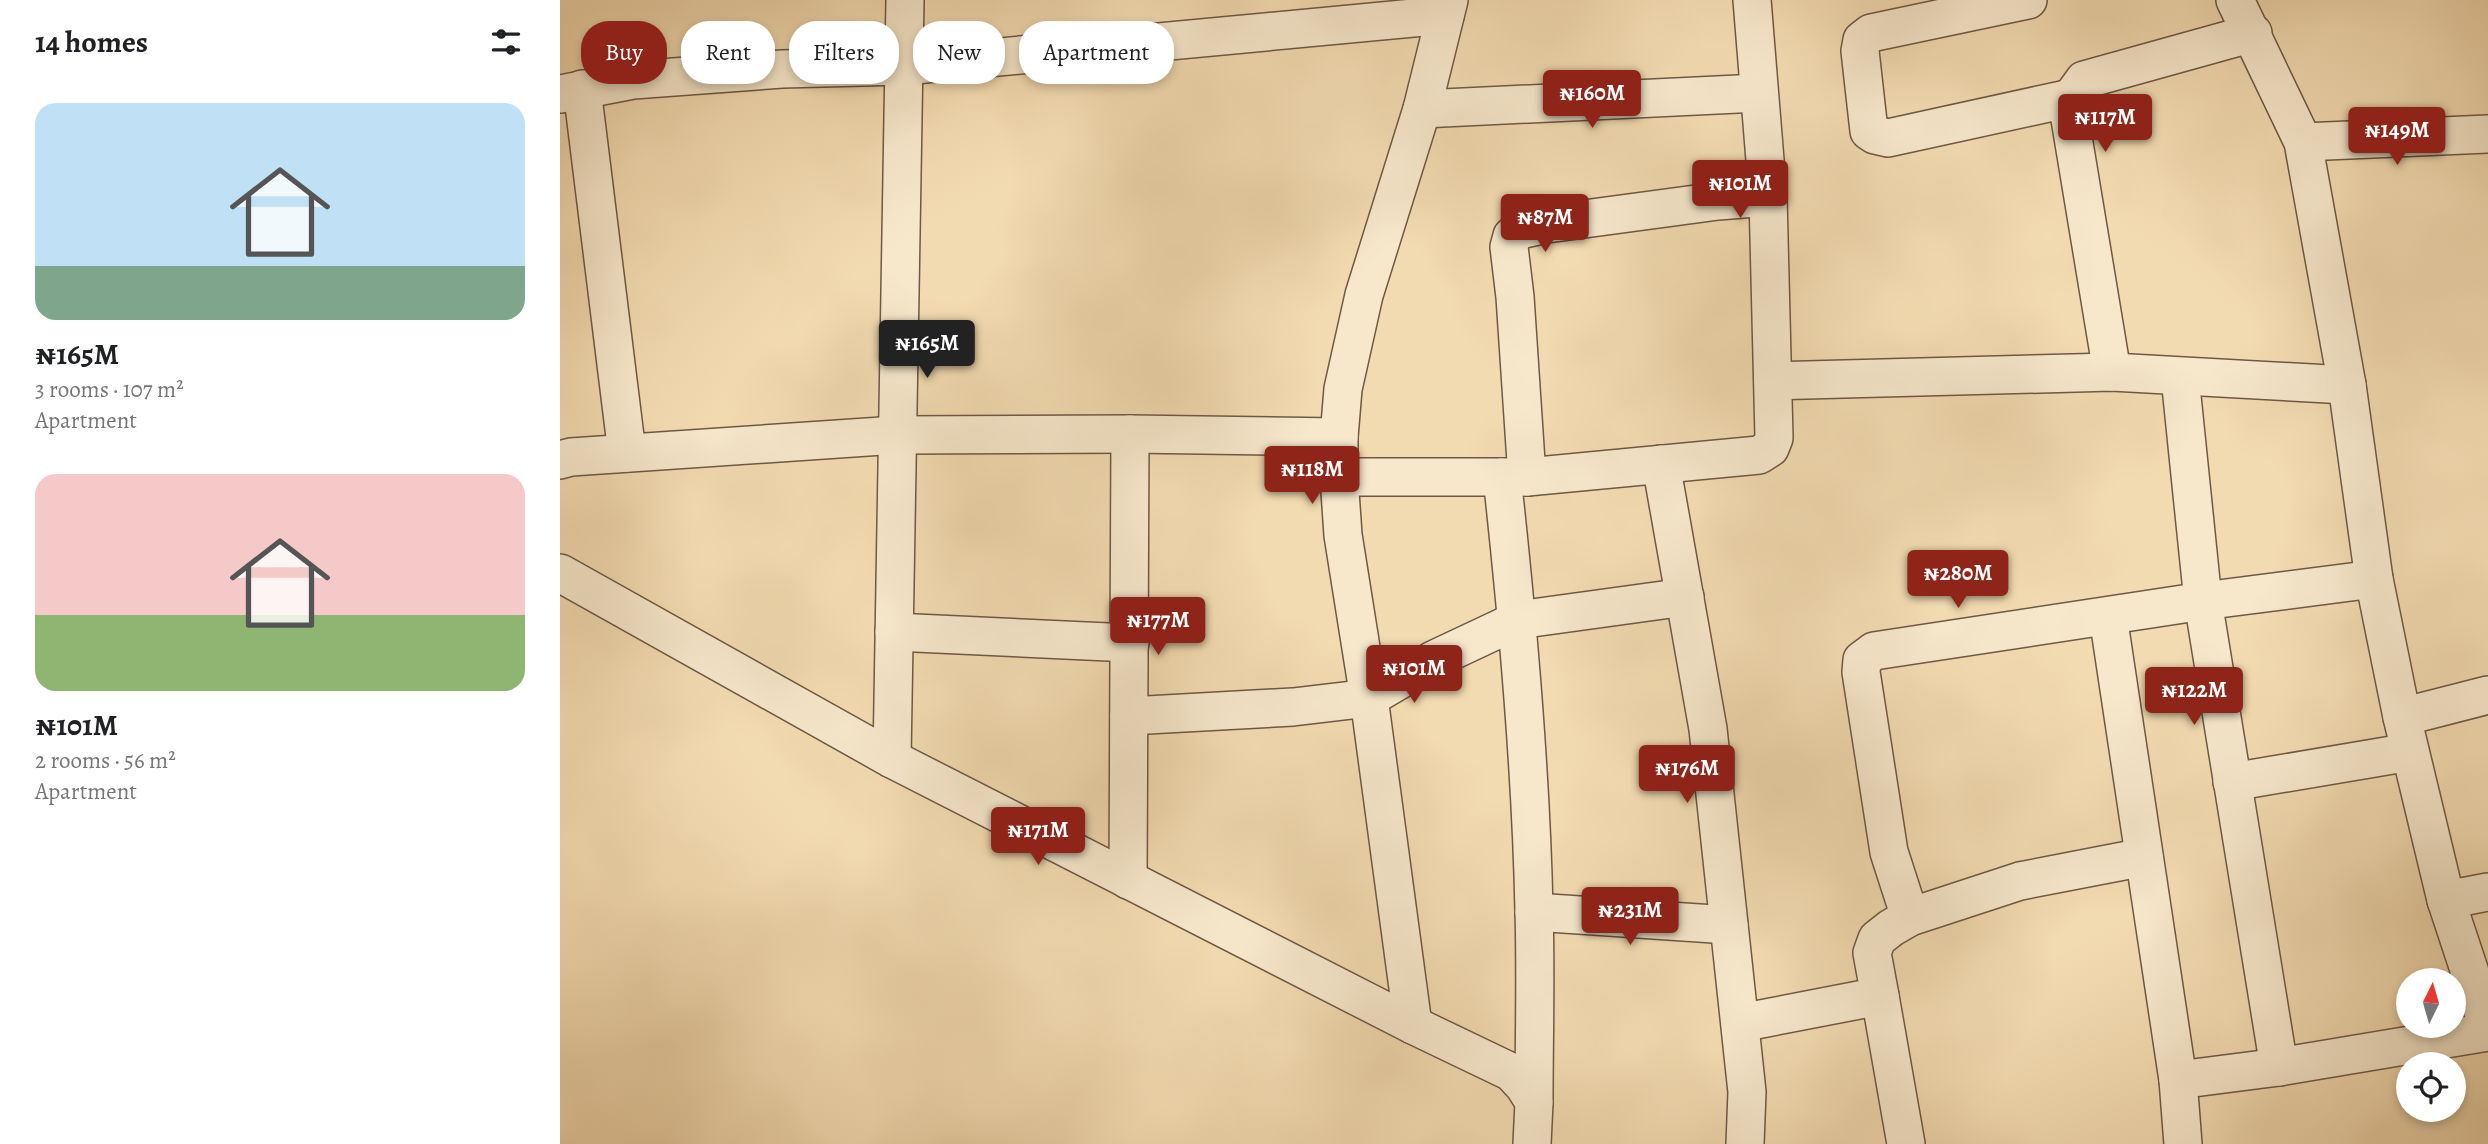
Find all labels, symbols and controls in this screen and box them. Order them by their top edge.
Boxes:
chip: Buy [581,21,667,84]
chip: Rent [681,21,775,84]
chip: Filters [789,21,899,84]
chip: New [913,21,1005,84]
chip: Apartment [1019,21,1174,84]
text: 14 homes [35,22,148,62]
icon: filters [487,23,525,61]
pin: ₦160M [1543,71,1641,130]
text: ₦160M [1559,77,1625,108]
pin: ₦117M [2056,94,2154,154]
text: ₦117M [2074,101,2136,132]
pin: ₦149M [2348,108,2446,167]
text: ₦149M [2364,114,2430,145]
icon: home [217,149,343,275]
pin: ₦101M [1691,160,1789,220]
text: ₦101M [1708,167,1772,198]
pin: ₦87M [1504,194,1586,254]
text: ₦87M [1517,201,1573,232]
pin: ₦165M [878,320,976,380]
text: ₦165M [895,327,959,358]
text: ₦165M [35,334,119,374]
text: 3 rooms · 107 m² [35,374,184,405]
text: Apartment [35,405,137,436]
pin: ₦118M [1263,447,1361,506]
text: ₦118M [1280,453,1344,484]
icon: home [217,520,343,646]
pin: ₦280M [1909,550,2007,610]
text: ₦280M [1923,557,1993,588]
pin: ₦177M [1109,598,1207,657]
text: ₦177M [1126,604,1190,635]
pin: ₦101M [1365,646,1463,705]
text: ₦101M [1382,652,1446,683]
pin: ₦122M [2145,668,2243,727]
text: ₦122M [2161,674,2227,705]
text: ₦101M [35,705,118,745]
text: 2 rooms · 56 m² [35,745,176,776]
pin: ₦176M [1638,746,1736,805]
text: ₦176M [1655,752,1719,783]
text: Apartment [35,776,137,807]
pin: ₦171M [989,808,1087,867]
text: ₦171M [1007,814,1069,845]
pin: ₦231M [1581,888,1679,947]
text: ₦231M [1598,894,1662,925]
north arrow [2396,968,2466,1038]
map controls [2396,968,2466,1122]
button: locate [2396,1052,2466,1122]

